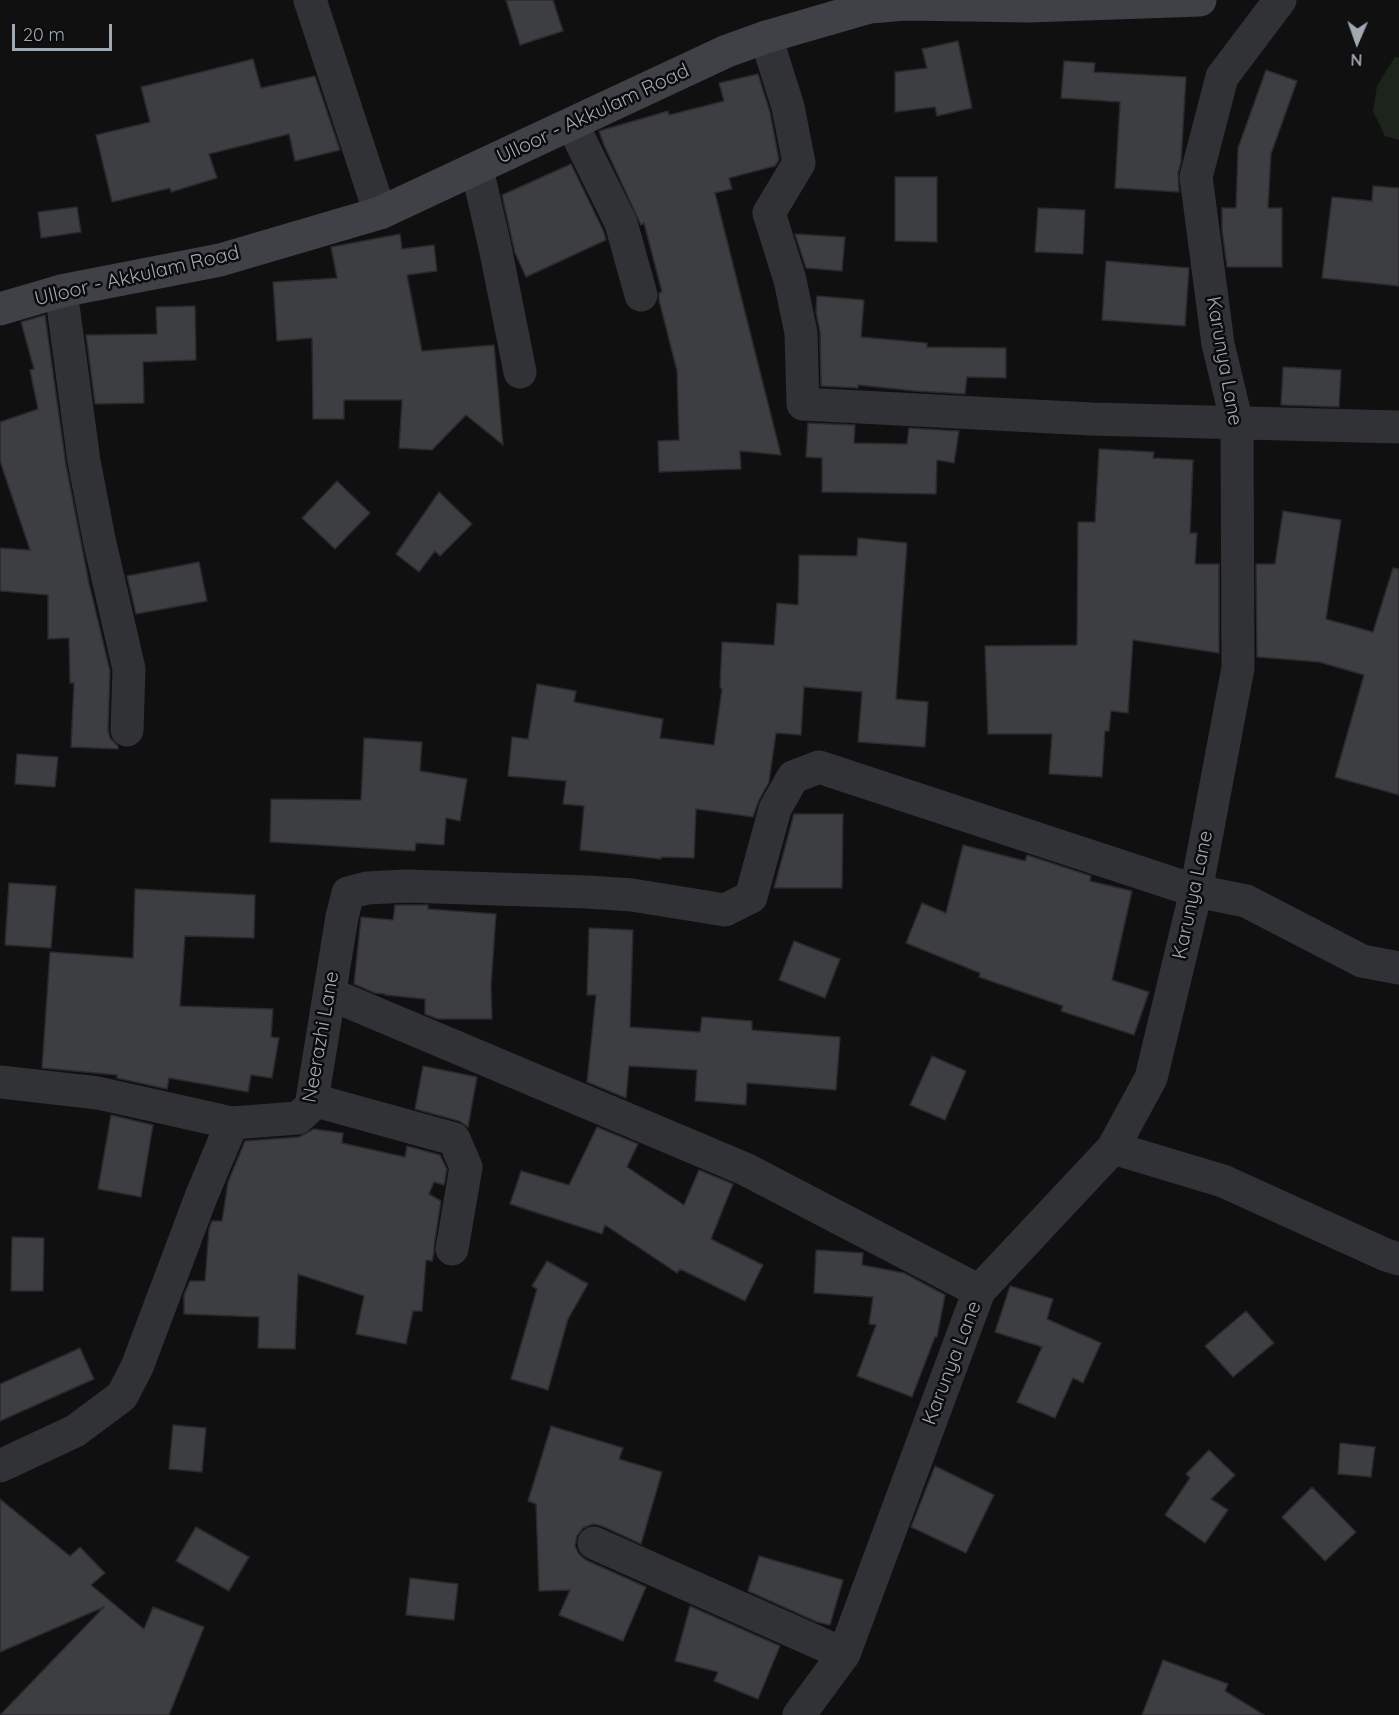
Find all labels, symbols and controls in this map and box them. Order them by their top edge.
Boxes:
scale bar [15,12,116,50]
north arrow [1327,12,1387,72]
text: 20 m [23,23,65,46]
text: N [1350,50,1363,70]
street label: Ulloor - Akkulam Road [493,59,693,169]
street label: Ulloor - Akkulam Road [32,241,242,311]
street label: Karunya Lane [1201,295,1247,427]
street label: Karunya Lane [1168,829,1218,961]
street label: Neerazhi Lane [298,969,344,1105]
street label: Karunya Lane [917,1298,987,1428]

